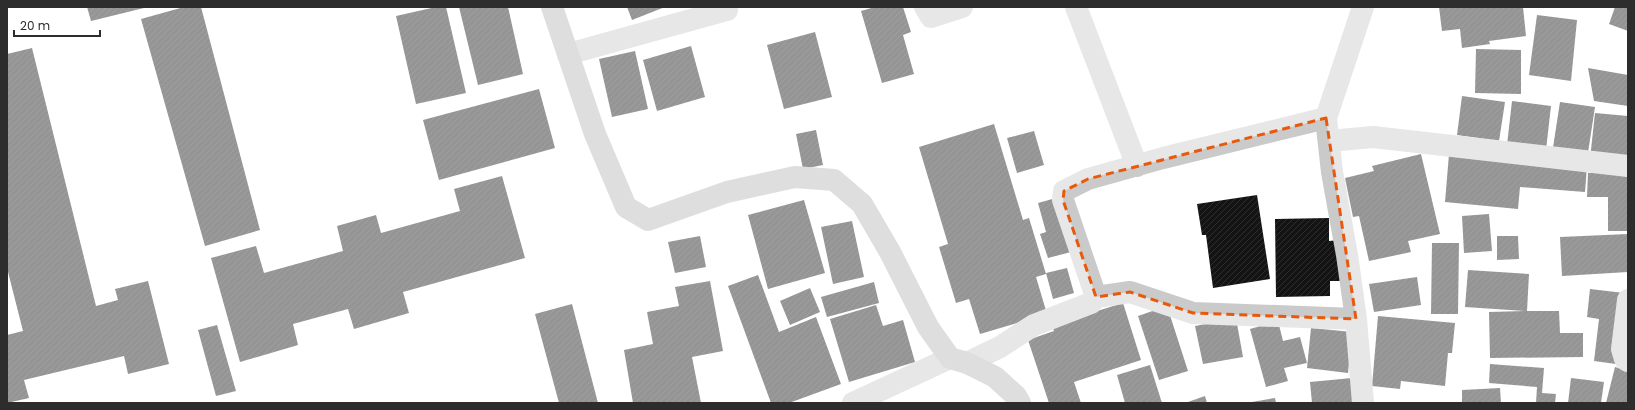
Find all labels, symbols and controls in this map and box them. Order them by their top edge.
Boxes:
scale bar [14,12,100,38]
text: 20 m [20,17,50,34]

